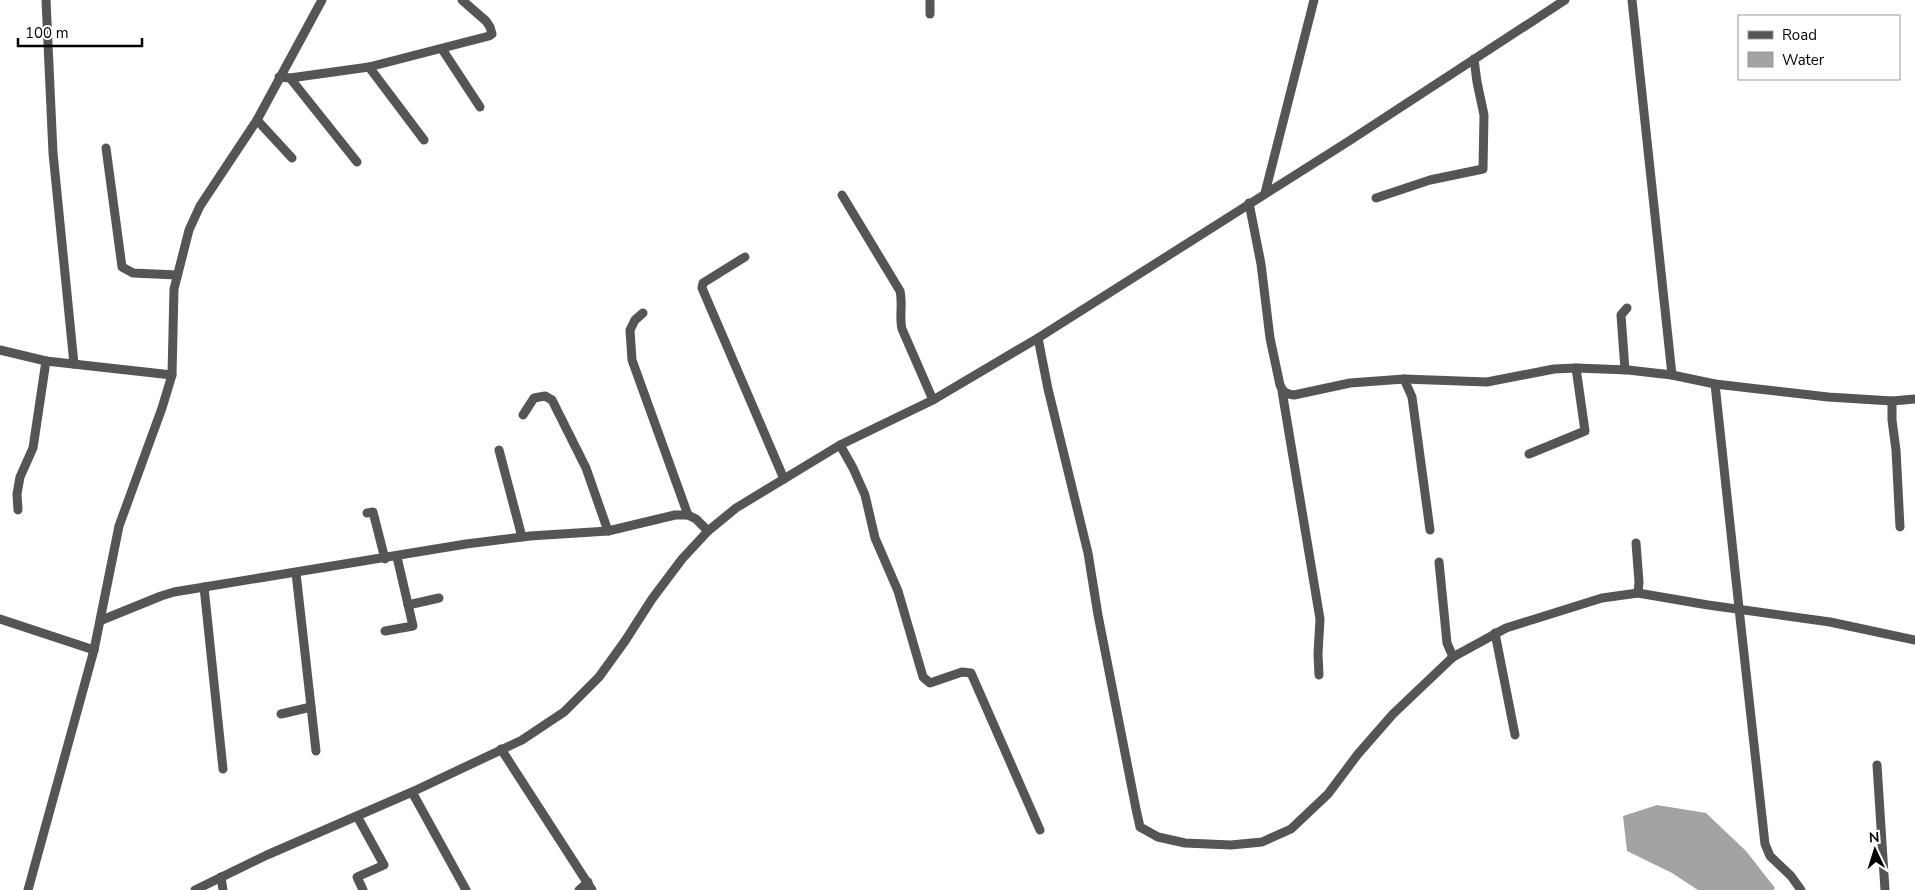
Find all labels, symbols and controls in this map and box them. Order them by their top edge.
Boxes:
scale bar [18,15,141,47]
legend [1738,15,1900,80]
text: 100 m [25,23,69,43]
text: Road [1782,25,1817,45]
text: Water [1782,50,1825,70]
north arrow [1850,825,1900,875]
text: N [1868,828,1880,847]

